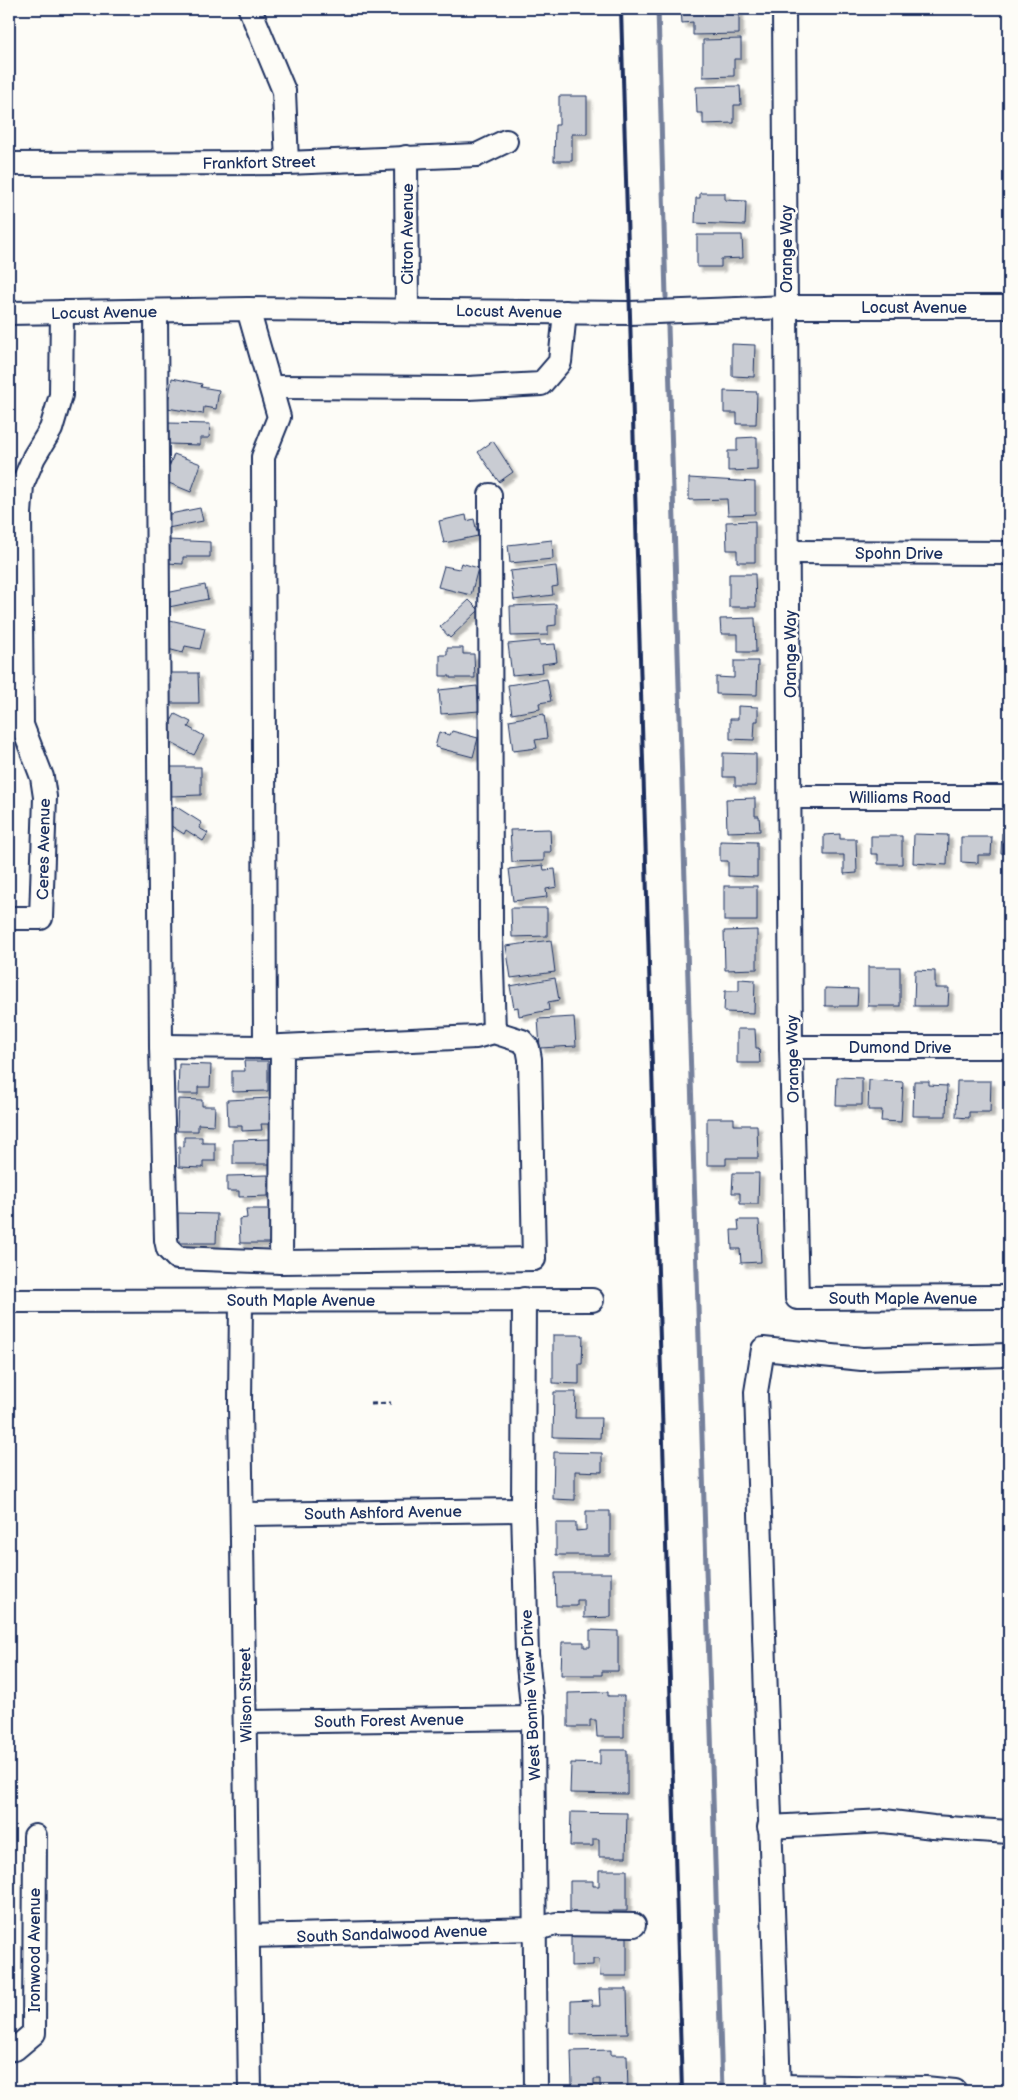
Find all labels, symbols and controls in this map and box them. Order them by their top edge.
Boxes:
street label: Frankfort Street [202,153,316,174]
street label: Citron Avenue [399,183,418,285]
street label: Orange Way [778,204,797,293]
street label: Locust Avenue [861,299,968,318]
street label: Locust Avenue [456,302,563,323]
street label: Locust Avenue [51,303,158,324]
street label: Spohn Drive [855,545,943,564]
street label: Orange Way [782,609,801,698]
street label: Williams Road [849,789,951,808]
street label: Ceres Avenue [34,797,55,900]
street label: Orange Way [783,1014,804,1103]
street label: Dumond Drive [848,1039,952,1058]
street label: South Maple Avenue [829,1290,978,1309]
street label: South Maple Avenue [227,1292,376,1311]
street label: South Ashford Avenue [304,1503,463,1524]
street label: West Bonnie View Drive [518,1608,545,1781]
street label: Wilson Street [236,1647,257,1743]
street label: South Forest Avenue [314,1711,464,1732]
street label: Ironwood Avenue [26,1887,45,2012]
street label: South Sandalwood Avenue [296,1922,488,1947]

